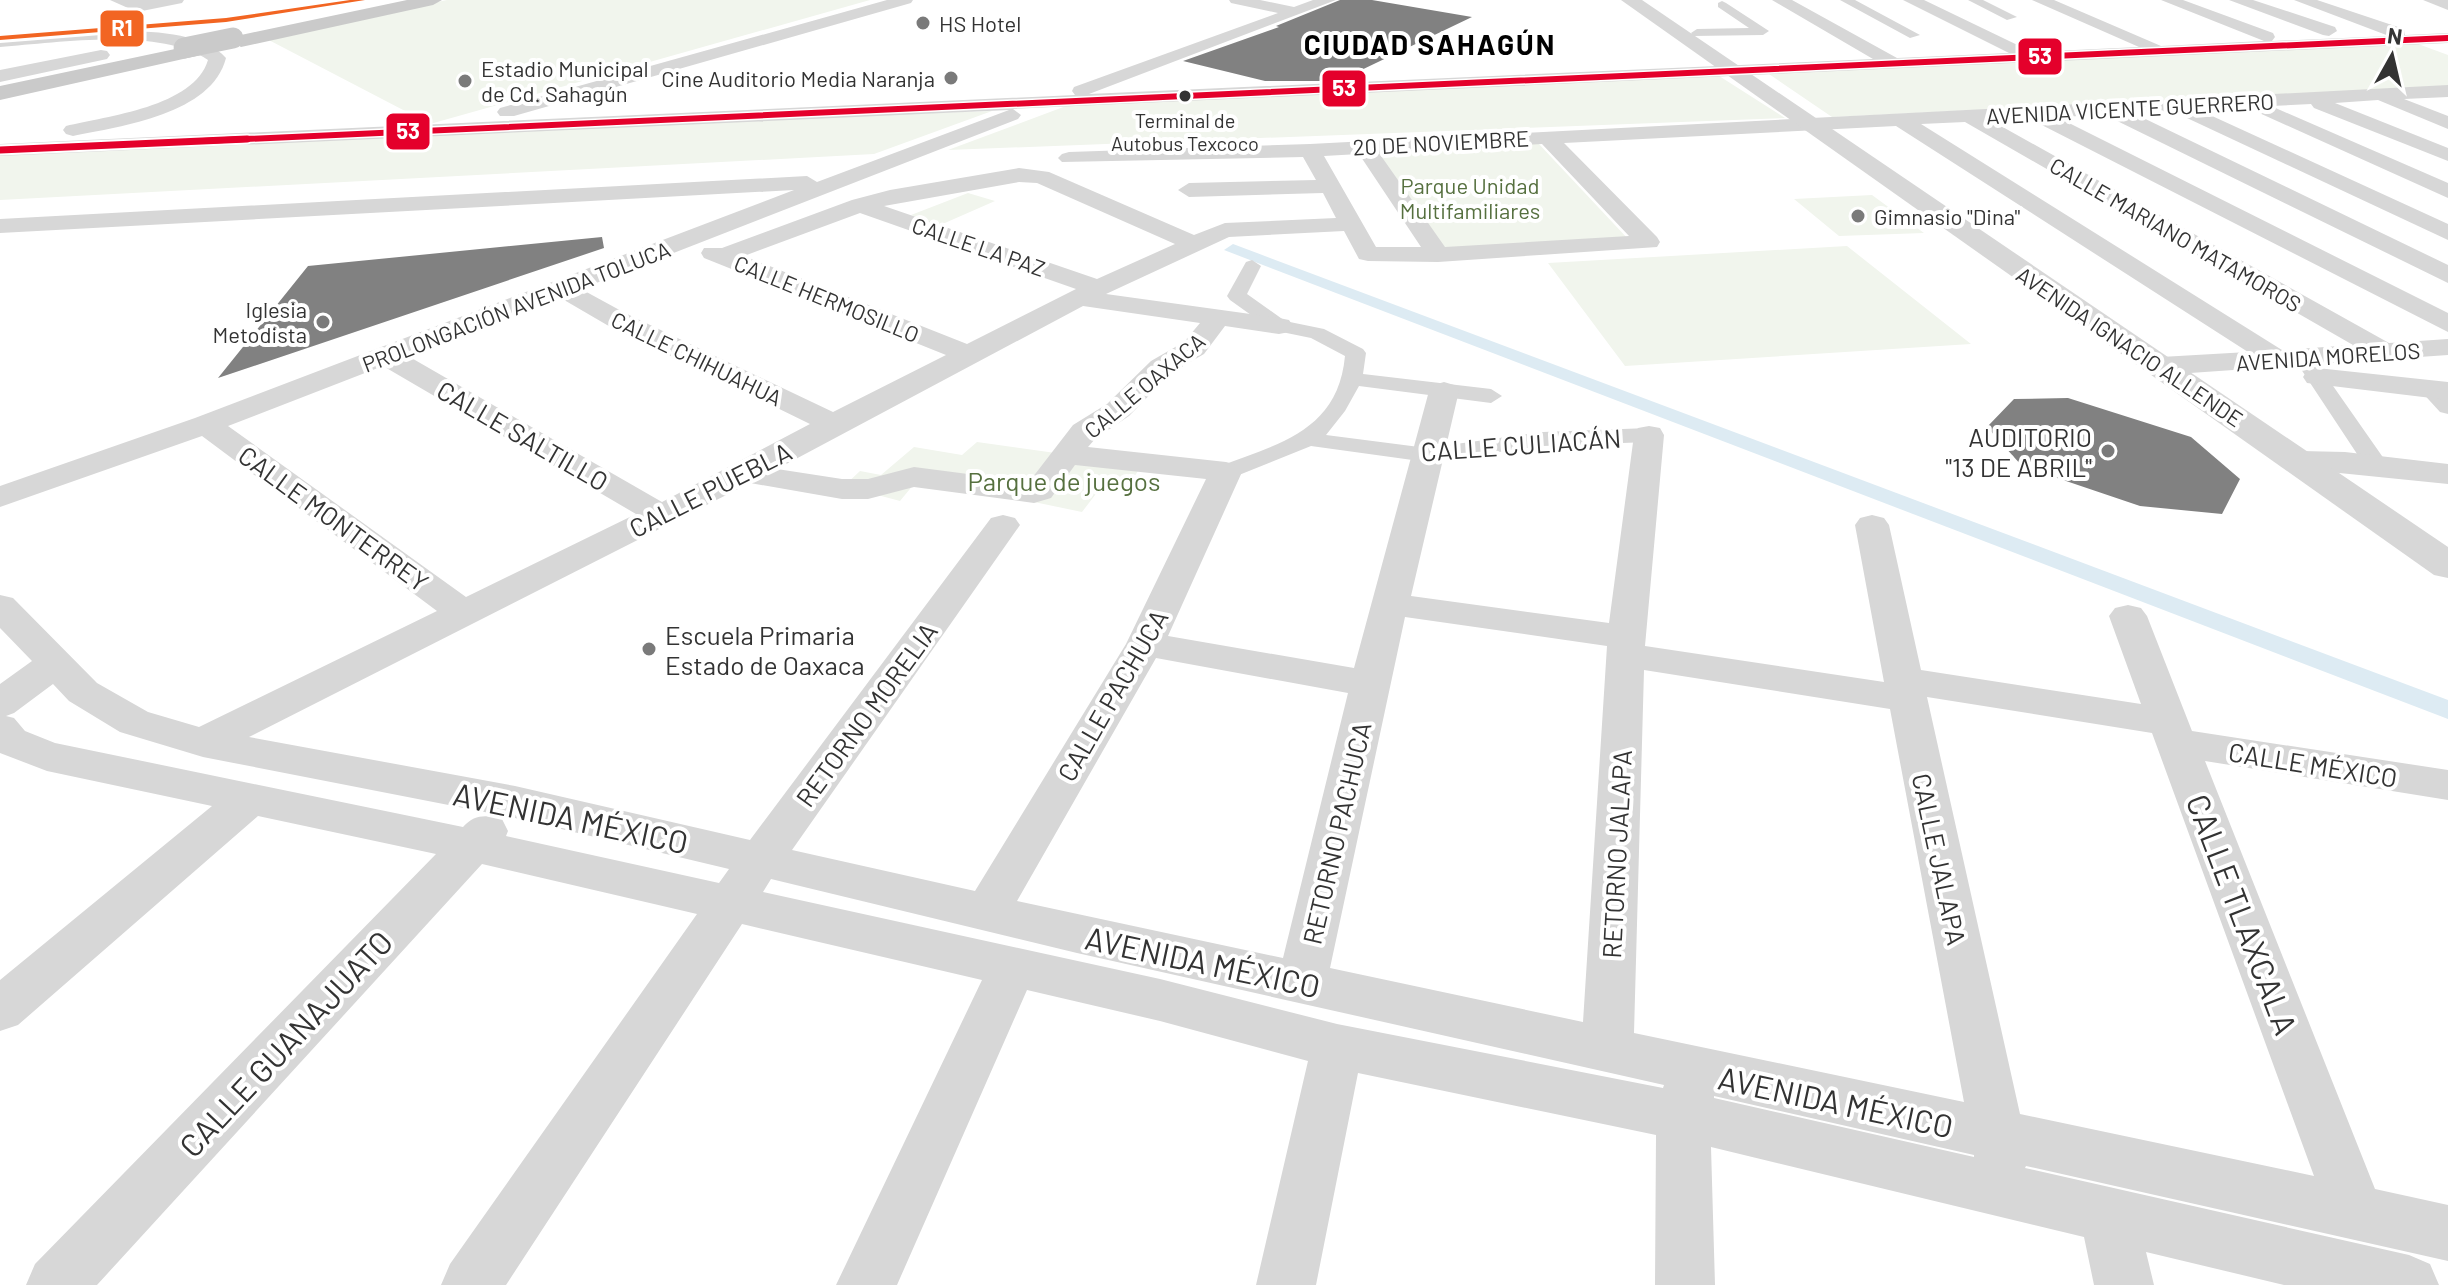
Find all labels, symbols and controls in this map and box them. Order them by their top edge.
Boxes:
line badge: R1 [99,9,145,48]
place label: HS Hotel [939,10,1021,36]
text: R1 [111,14,133,40]
marker: HS Hotel [914,14,932,32]
north arrow [2352,16,2432,96]
text: N [2386,21,2404,49]
district label: CIUDAD SAHAGÚN [1304,27,1556,61]
line badge: 53 [2017,37,2063,76]
text: 53 [2028,42,2052,68]
place label: Estadio Municipal de Cd. Sahagún [481,55,649,106]
place label: Cine Auditorio Media Naranja [661,65,935,91]
marker: Cine Auditorio Media Naranja [942,69,960,87]
line badge: 53 [1321,69,1367,108]
marker: Estadio Municipal de Cd. Sahagún [456,72,474,90]
text: 53 [1332,74,1356,100]
street label: AVENIDA VICENTE GUERRERO [1985,87,2275,129]
marker: Terminal de Autobus Texcoco [1177,88,1193,104]
place label: Terminal de Autobus Texcoco [1111,108,1259,155]
line badge: 53 [385,112,431,151]
text: 53 [396,117,420,143]
street label: 20 DE NOVIEMBRE [1352,124,1530,160]
street label: CALLE MARIANO MATAMOROS [2046,151,2306,317]
park label: Parque Unidad Multifamiliares [1400,172,1540,223]
place label: Gimnasio "Dina" [1874,203,2020,229]
marker: Gimnasio "Dina" [1849,207,1867,225]
street label: CALLE LA PAZ [909,211,1049,281]
street label: PROLONGACIÓN AVENIDA TOLUCA [358,235,674,377]
street label: CALLE HERMOSILLO [731,249,923,347]
street label: AVENIDA IGNACIO ALLENDE [2012,261,2248,431]
place label: Iglesia Metodista [213,296,307,347]
street label: CALLE CHIHUAHUA [608,305,786,411]
marker: Iglesia Metodista [314,313,332,331]
street label: CALLE OAXACA [1079,327,1209,443]
street label: AVENIDA MORELOS [2235,337,2421,375]
street label: CALLE SALTILLO [432,373,614,497]
place label: AUDITORIO "13 DE ABRIL" [1945,421,2092,482]
street label: CALLE CULIACÁN [1420,422,1622,466]
street label: CALLE PUEBLA [624,435,796,543]
street label: CALLE MONTERREY [233,439,435,597]
marker: AUDITORIO "13 DE ABRIL" [2099,442,2117,460]
park label: Parque de juegos [967,465,1161,496]
street label: CALLE PACHUCA [1050,604,1174,786]
street label: RETORNO MORELIA [789,616,943,812]
place label: Escuela Primaria Estado de Oaxaca [665,619,865,680]
marker: Escuela Primaria Estado de Oaxaca [640,640,658,658]
street label: RETORNO PACHUCA [1295,719,1377,947]
street label: CALLE MÉXICO [2226,735,2400,793]
street label: RETORNO JALAPA [1595,749,1637,959]
street label: CALLE JALAPA [1907,770,1973,948]
street label: AVENIDA MÉXICO [450,774,692,860]
street label: CALLE TLAXCALA [2180,788,2306,1040]
street label: AVENIDA MÉXICO [1082,918,1324,1004]
street label: CALLE GUANAJUATO [171,922,399,1164]
street label: AVENIDA MÉXICO [1715,1058,1957,1144]

